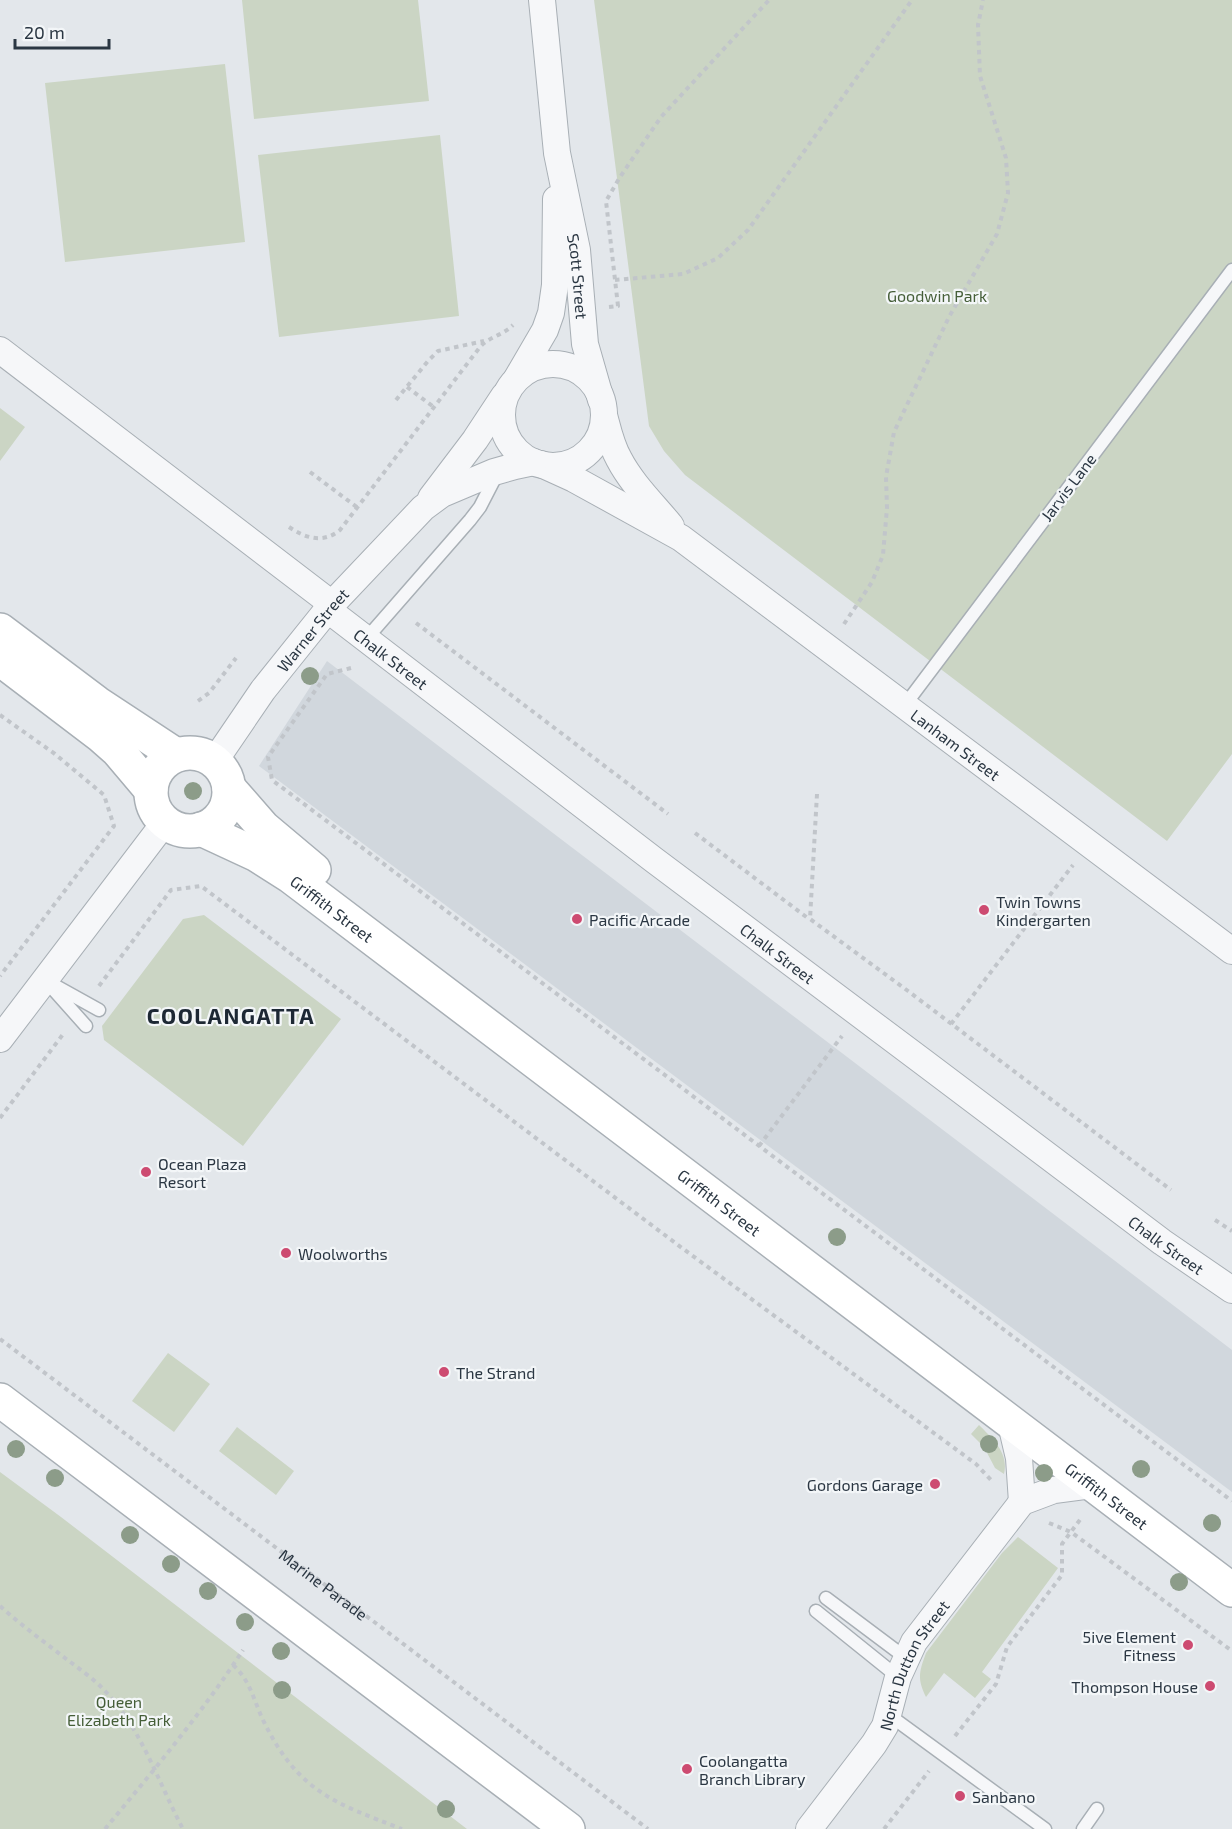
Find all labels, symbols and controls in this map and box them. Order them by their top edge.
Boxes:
scale bar [15,12,110,50]
text: 20 m [24,21,65,43]
street label: Scott Street [564,232,592,320]
park label: Goodwin Park [887,286,987,305]
street label: Jarvis Lane [1036,449,1100,525]
street label: Warner Street [272,584,352,675]
street label: Chalk Street [351,624,432,693]
street label: Lanham Street [908,705,1004,784]
street label: Griffith Street [287,871,377,946]
place label: Twin Towns Kindergarten [996,892,1091,929]
marker: Twin Towns Kindergarten [977,903,991,917]
place label: Pacific Arcade [589,910,690,929]
marker: Pacific Arcade [570,912,584,926]
street label: Chalk Street [737,919,819,987]
district label: COOLANGATTA [147,1002,315,1028]
place label: Ocean Plaza Resort [158,1154,247,1191]
street label: Griffith Street [675,1164,765,1239]
marker: Ocean Plaza Resort [139,1165,153,1179]
street label: Chalk Street [1125,1211,1208,1278]
place label: Woolworths [298,1244,388,1263]
marker: Woolworths [279,1246,293,1260]
place label: The Strand [456,1363,535,1382]
marker: The Strand [437,1365,451,1379]
street label: Griffith Street [1062,1458,1152,1533]
place label: Gordons Garage [807,1475,923,1494]
marker: Gordons Garage [928,1477,942,1491]
street label: Marine Parade [276,1544,372,1623]
street label: North Dutton Street [875,1596,953,1733]
place label: 5ive Element Fitness [1083,1627,1176,1664]
marker: 5ive Element Fitness [1181,1638,1195,1652]
place label: Thompson House [1071,1677,1198,1696]
marker: Thompson House [1203,1679,1217,1693]
park label: Queen Elizabeth Park [67,1692,171,1729]
place label: Coolangatta Branch Library [699,1751,806,1788]
marker: Coolangatta Branch Library [680,1762,694,1776]
place label: Sanbano [972,1787,1035,1806]
marker: Sanbano [953,1789,967,1803]

